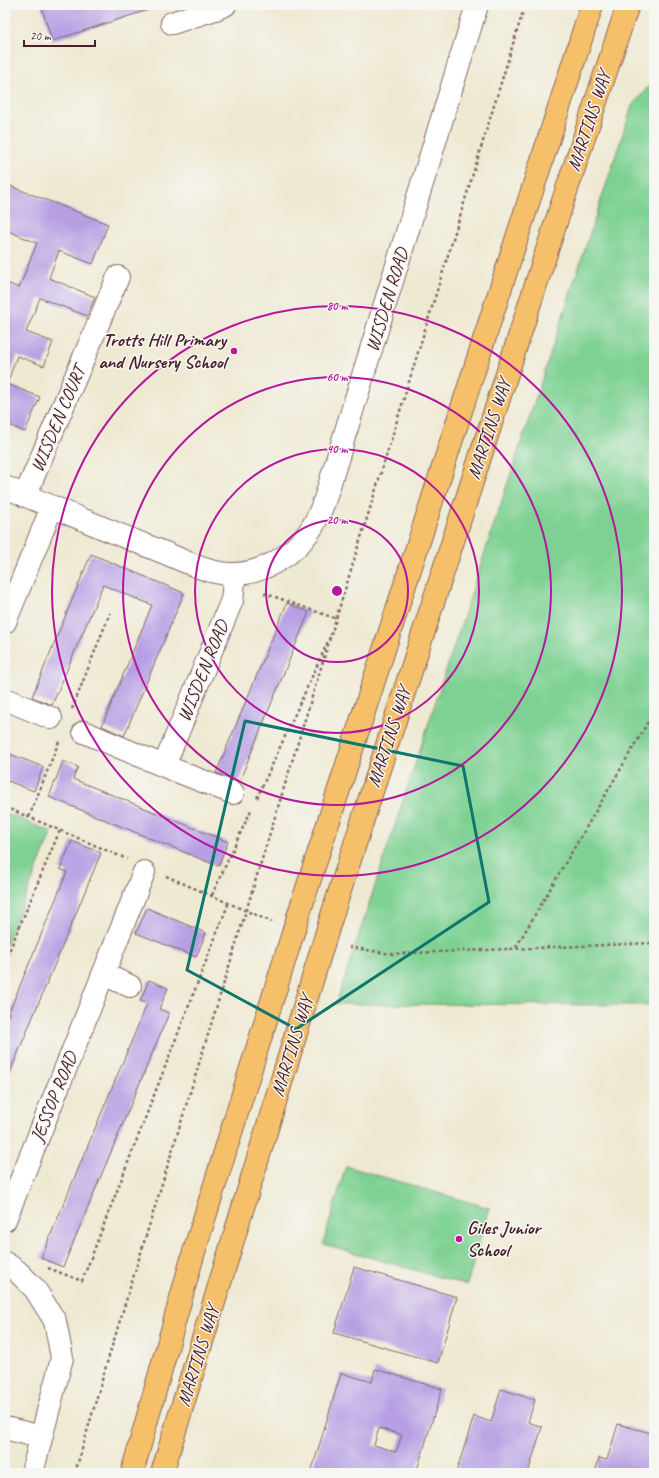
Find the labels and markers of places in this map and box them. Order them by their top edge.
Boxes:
place label: Trotts Hill Primary and Nursery School [98,328,230,374]
marker: Trotts Hill Primary and Nursery School [229,346,239,356]
centre of rings [330,584,344,598]
place label: Giles Junior School [467,1216,543,1262]
marker: Giles Junior School [454,1234,464,1244]

